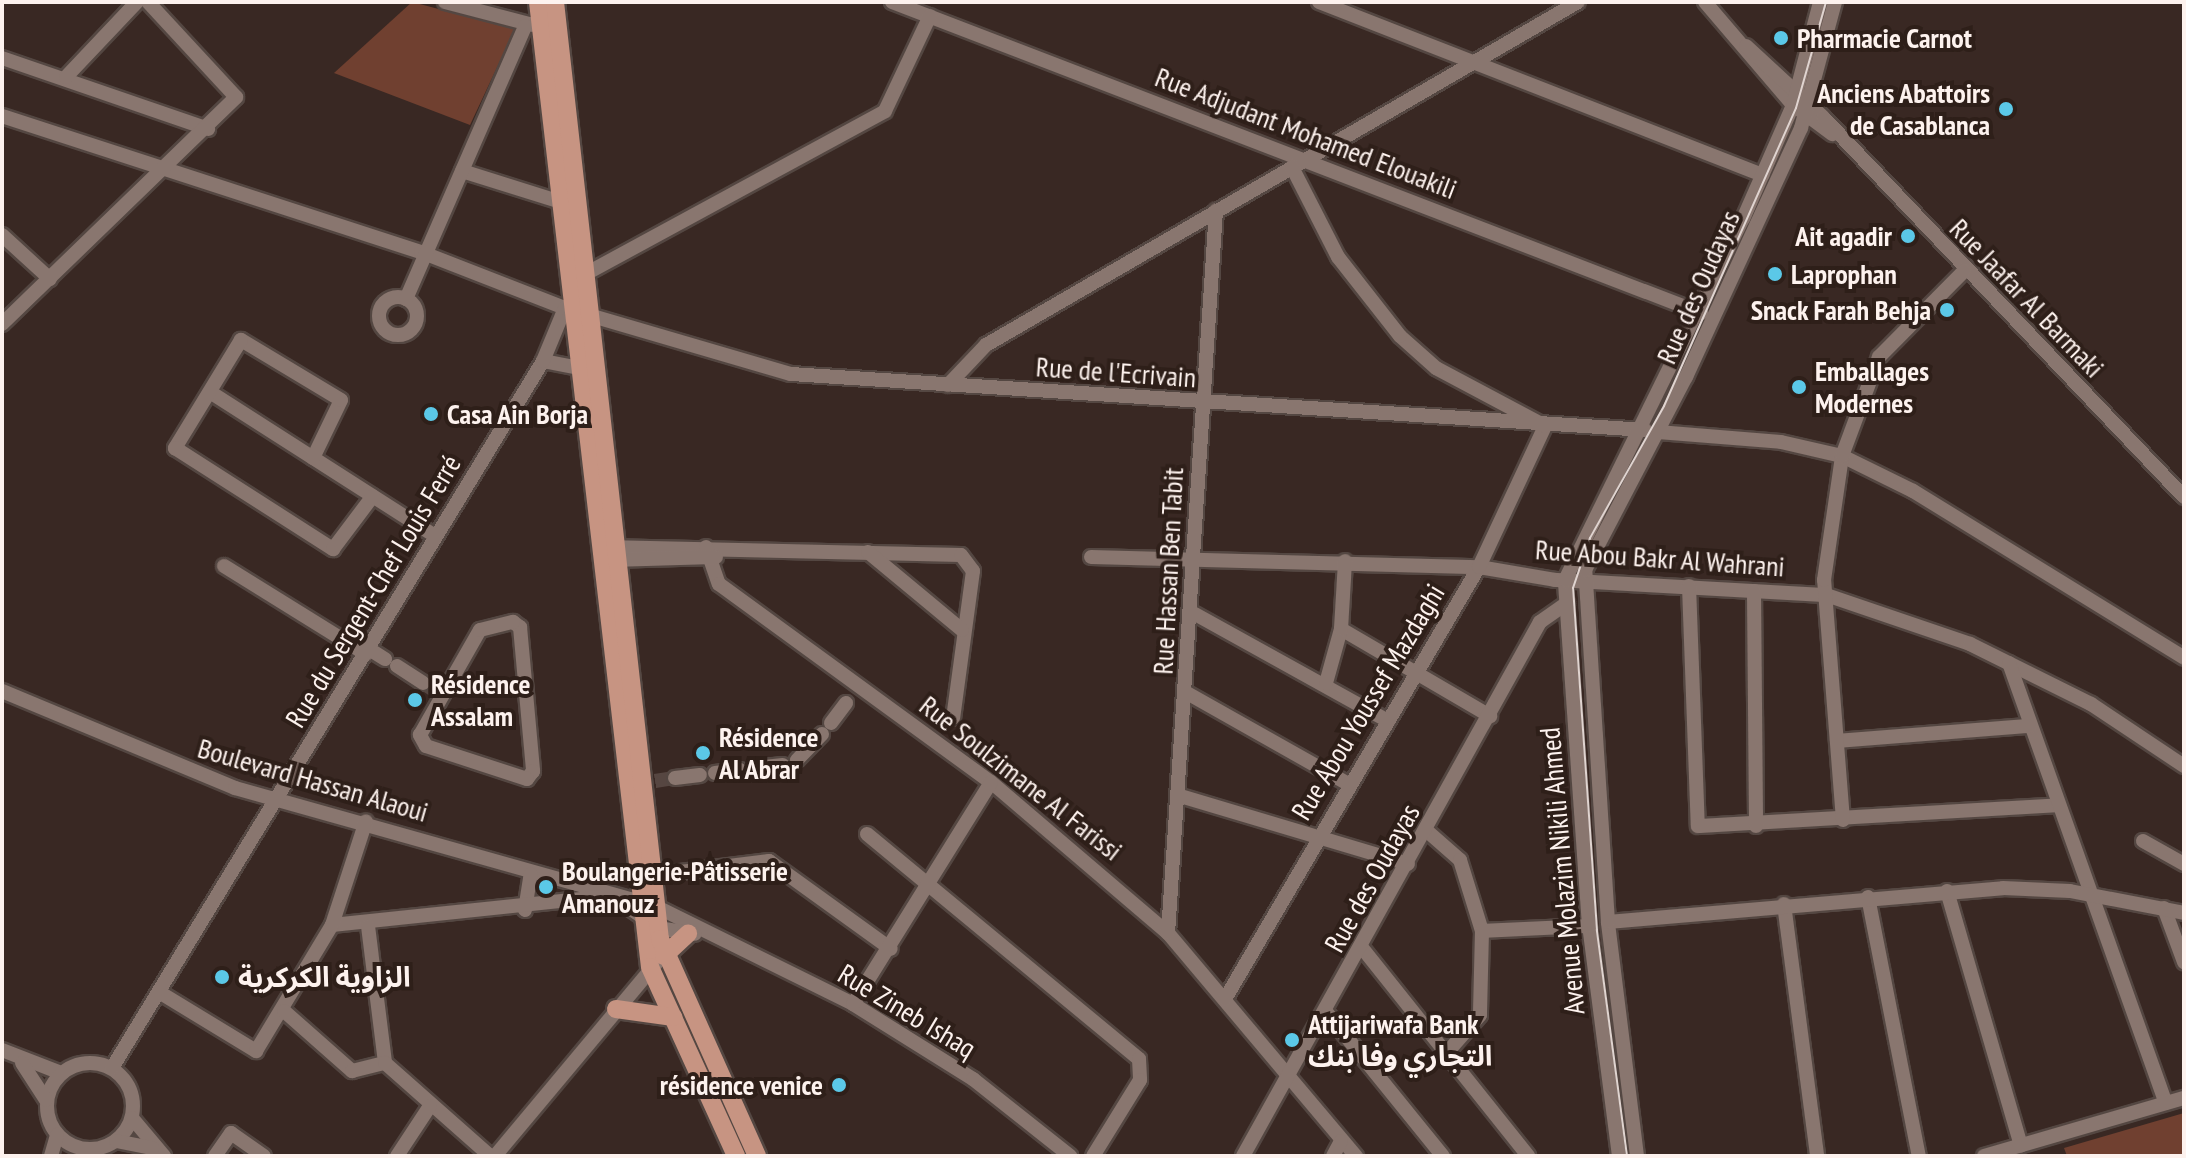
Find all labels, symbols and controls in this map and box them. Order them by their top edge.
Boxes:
place label: Pharmacie Carnot [1797,21,1972,55]
marker: Pharmacie Carnot [1772,29,1790,47]
street label: Rue Adjudant Mohamed Elouakili [1150,60,1462,206]
place label: Anciens Abattoirs de Casablanca [1816,76,1990,142]
marker: Anciens Abattoirs de Casablanca [1997,100,2015,118]
street label: Rue des Oudayas [1649,205,1747,369]
street label: Rue Jaafar Al Barmaki [1943,211,2111,385]
place label: Ait agadir [1795,219,1892,253]
marker: Ait agadir [1899,227,1917,245]
place label: Laprophan [1791,257,1897,291]
marker: Laprophan [1766,265,1784,283]
place label: Snack Farah Behja [1750,293,1931,327]
marker: Snack Farah Behja [1938,301,1956,319]
street label: Rue de l'Ecrivain [1035,350,1197,394]
place label: Emballages Modernes [1815,354,1929,420]
marker: Emballages Modernes [1790,378,1808,396]
place label: Casa Ain Borja [447,397,589,431]
marker: Casa Ain Borja [422,405,440,423]
street label: Rue du Sergent-Chef Louis Ferré [278,449,468,733]
street label: Rue Hassan Ben Tabit [1146,466,1190,676]
street label: Rue Abou Bakr Al Wahrani [1533,532,1787,584]
street label: Rue Abou Youssef Mazdaghi [1284,578,1452,826]
place label: Résidence Assalam [431,667,530,733]
street label: Rue Soulzimane Al Farissi [913,688,1129,868]
marker: Résidence Assalam [406,691,424,709]
place label: Résidence Al Abrar [719,720,818,786]
street label: Avenue Molazim Nikili Ahmed [1533,726,1591,1016]
street label: Boulevard Hassan Alaoui [194,731,432,829]
marker: Résidence Al Abrar [694,744,712,762]
street label: Rue des Oudayas [1317,798,1427,958]
place label: Boulangerie-Pâtisserie Amanouz [562,854,788,920]
marker: Boulangerie-Pâtisserie Amanouz [537,878,555,896]
street label: Rue Zineb Ishaq [832,957,982,1065]
place label: الزاوية الكركرية [238,960,411,994]
marker: الزاوية الكركرية [213,968,231,986]
place label: Attijariwafa Bank التجاري وفا بنك [1308,1007,1492,1073]
marker: Attijariwafa Bank التجاري وفا بنك [1283,1031,1301,1049]
place label: résidence venice [659,1068,823,1102]
marker: résidence venice [830,1076,848,1094]

